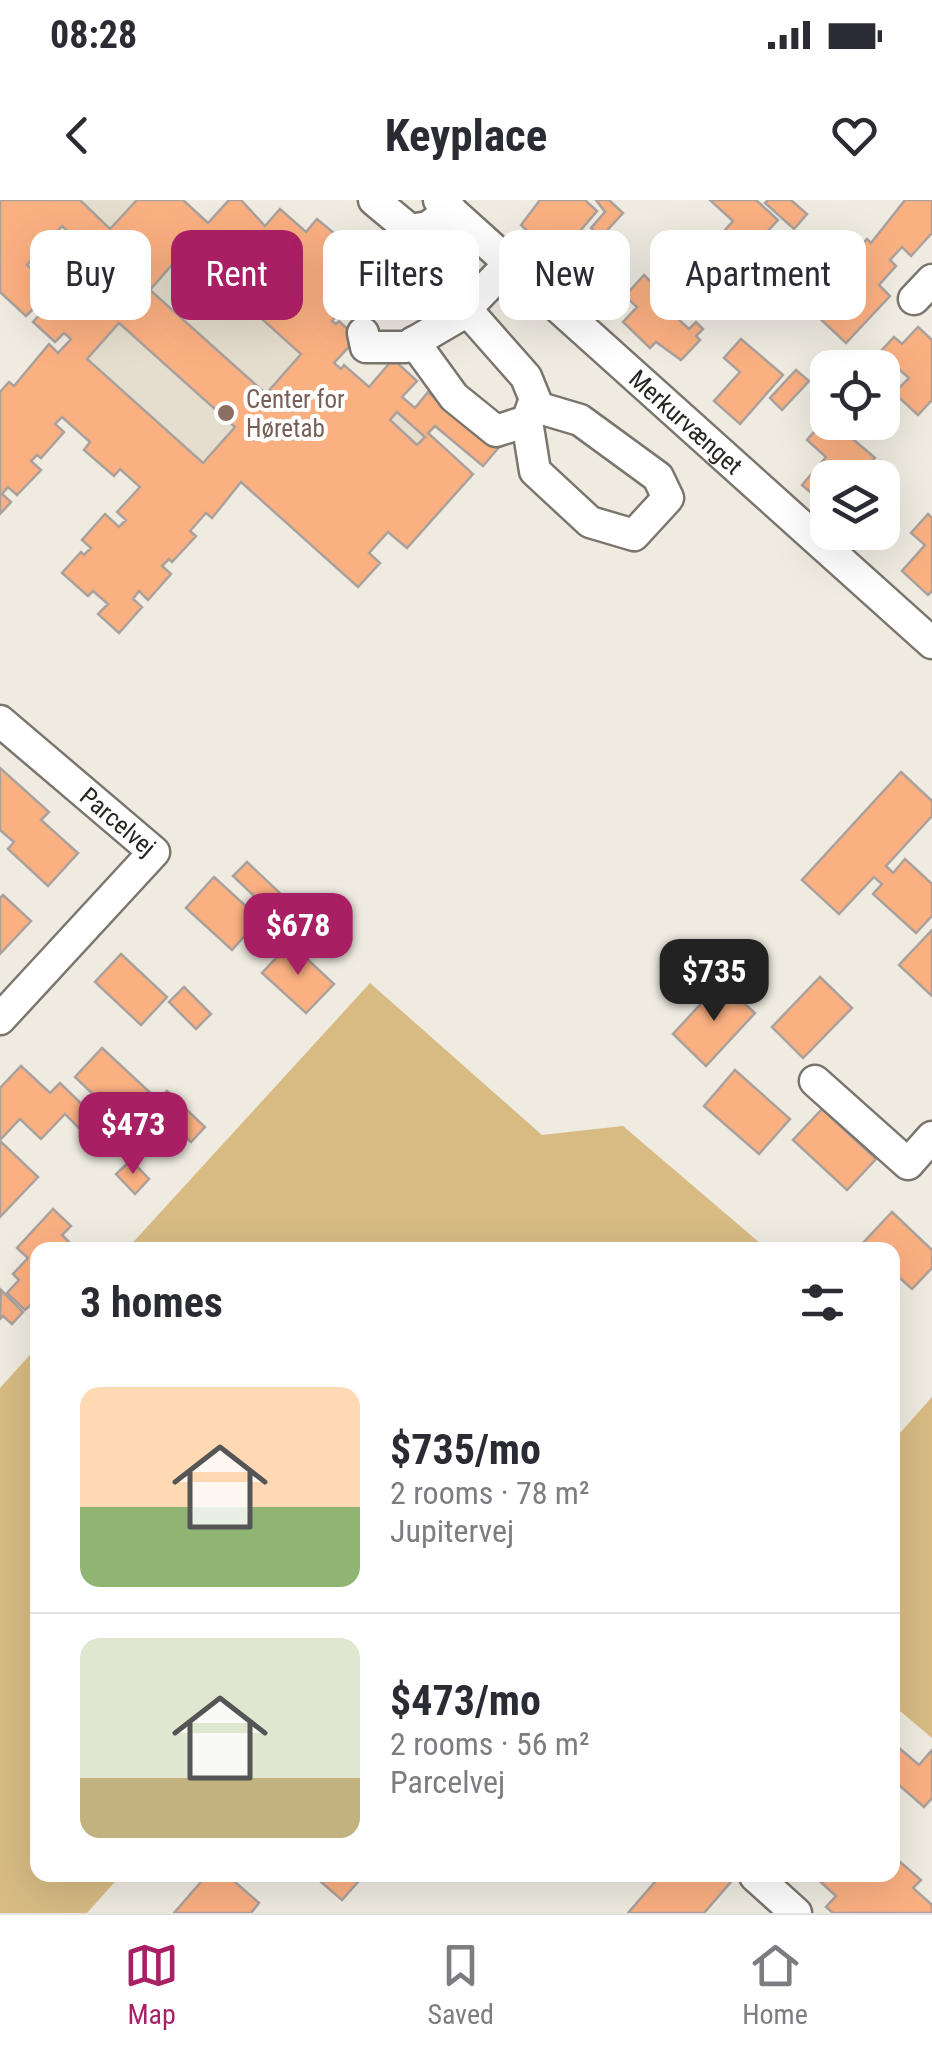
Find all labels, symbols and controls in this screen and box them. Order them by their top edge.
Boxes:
text: 08:28 [50,13,137,57]
icon: back [50,108,105,163]
icon: heart [827,108,882,163]
text: Keyplace [385,109,547,162]
chip: Buy [30,230,151,320]
chip: Rent [171,230,303,320]
chip: Filters [323,230,479,320]
chip: New [499,230,630,320]
chip: Apartment [650,230,866,320]
map controls [810,350,900,550]
button: locate [810,350,900,440]
street label: Merkurvænget [623,364,748,480]
place label: Center for Høretab [246,385,345,443]
marker: Center for Høretab [215,402,237,424]
button: layers [810,460,900,550]
street label: Parcelvej [74,781,162,862]
pin: $678 [239,893,357,978]
text: $678 [266,906,330,944]
pin: $735 [655,939,773,1024]
text: $735 [682,952,746,990]
pin: $473 [74,1092,192,1177]
text: $473 [101,1105,165,1143]
icon: filters [795,1275,850,1330]
text: 3 homes [80,1278,223,1327]
text: $735/mo [390,1425,541,1474]
icon: home [160,1427,280,1547]
text: 2 rooms · 78 m² [390,1474,589,1512]
text: Jupitervej [390,1512,514,1550]
text: $473/mo [390,1676,541,1725]
icon: home [160,1678,280,1798]
text: 2 rooms · 56 m² [390,1725,589,1763]
text: Parcelvej [390,1763,505,1801]
tab: Map [124,1938,179,2031]
tab: Saved [427,1938,494,2031]
tab: Home [742,1938,808,2031]

